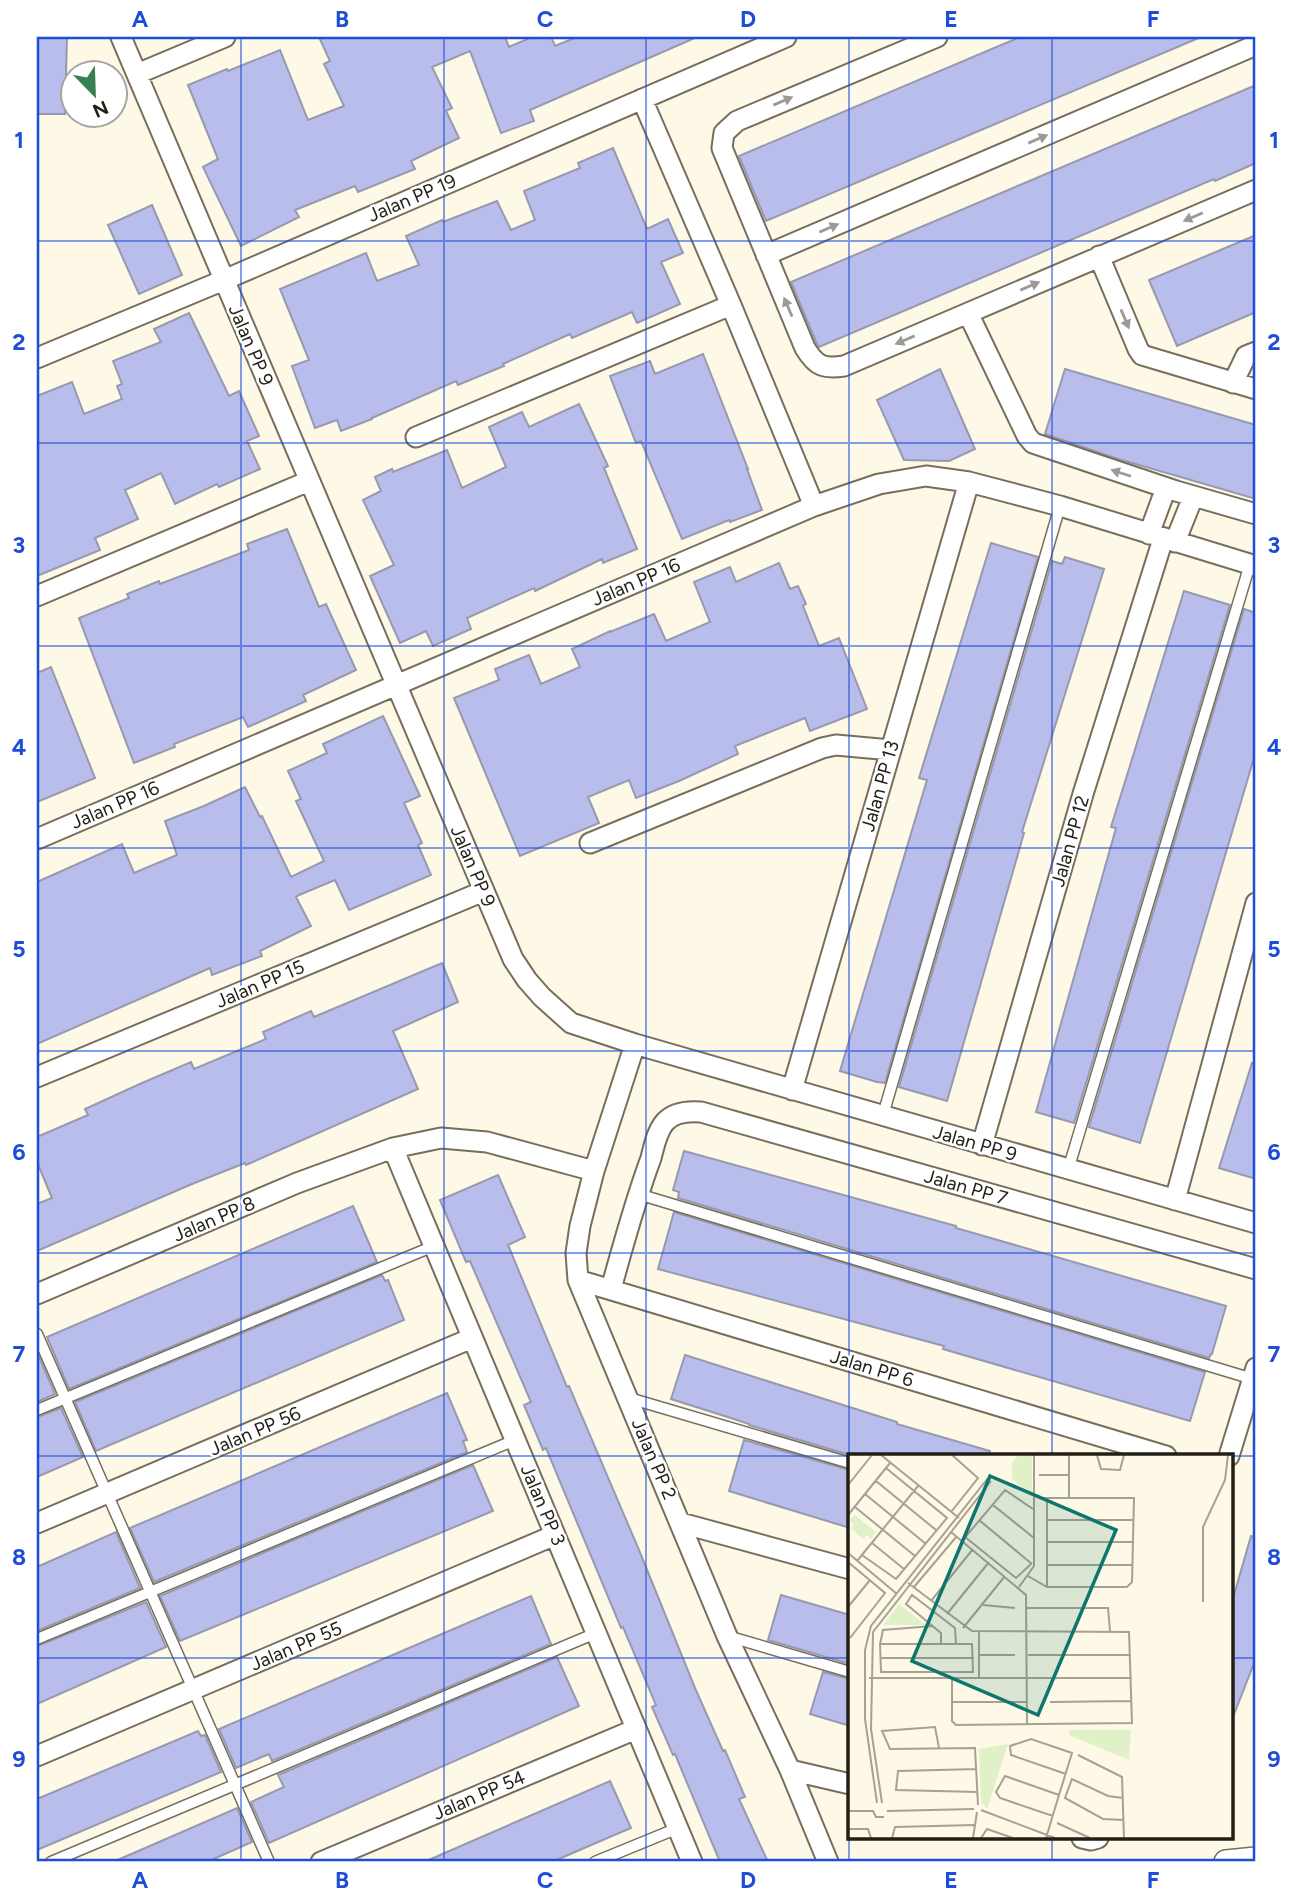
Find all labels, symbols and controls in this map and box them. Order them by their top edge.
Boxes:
text: A [132,5,149,33]
text: B [335,5,349,33]
text: C [537,5,554,33]
text: D [740,5,756,33]
text: E [944,5,958,33]
text: F [1147,5,1160,33]
north arrow [60,60,130,130]
one-way arrow [773,95,794,106]
text: N [89,96,112,123]
text: 1 [14,126,24,154]
text: 1 [1269,126,1279,154]
one-way arrow [1027,133,1048,144]
street label: Jalan PP 19 [364,169,460,227]
one-way arrow [1183,211,1204,222]
one-way arrow [818,222,839,233]
one-way arrow [1020,280,1041,291]
one-way arrow [782,297,794,317]
street label: Jalan PP 9 [224,301,278,389]
one-way arrow [1120,309,1131,330]
text: 2 [12,328,26,356]
text: 2 [1267,328,1281,356]
one-way arrow [895,334,915,346]
one-way arrow [1110,467,1131,478]
text: 3 [13,531,25,559]
text: 3 [1268,531,1280,559]
street label: Jalan PP 16 [588,553,684,611]
text: 4 [12,733,26,761]
text: 4 [1267,733,1281,761]
street label: Jalan PP 13 [856,738,904,834]
street label: Jalan PP 16 [67,776,163,834]
street label: Jalan PP 12 [1046,793,1094,889]
street label: Jalan PP 9 [446,822,500,910]
text: 5 [12,935,26,963]
text: 5 [1267,935,1281,963]
street label: Jalan PP 15 [212,955,308,1013]
street label: Jalan PP 9 [930,1120,1020,1166]
text: 6 [12,1138,26,1166]
text: 6 [1267,1138,1281,1166]
street label: Jalan PP 7 [922,1164,1010,1210]
street label: Jalan PP 8 [169,1191,259,1247]
text: 7 [13,1340,26,1368]
text: 7 [1268,1340,1281,1368]
street label: Jalan PP 6 [827,1344,917,1392]
street label: Jalan PP 56 [206,1401,304,1461]
street label: Jalan PP 2 [627,1415,681,1503]
inset map [848,1454,1234,1840]
street label: Jalan PP 3 [516,1461,570,1549]
text: 8 [12,1543,26,1571]
text: 8 [1267,1543,1281,1571]
street label: Jalan PP 55 [247,1616,345,1676]
text: 9 [12,1745,26,1773]
text: 9 [1267,1745,1281,1773]
street label: Jalan PP 54 [429,1765,529,1825]
text: A [132,1866,149,1894]
text: B [335,1866,349,1894]
text: C [537,1866,554,1894]
text: D [740,1866,756,1894]
text: E [944,1866,958,1894]
text: F [1147,1866,1160,1894]

